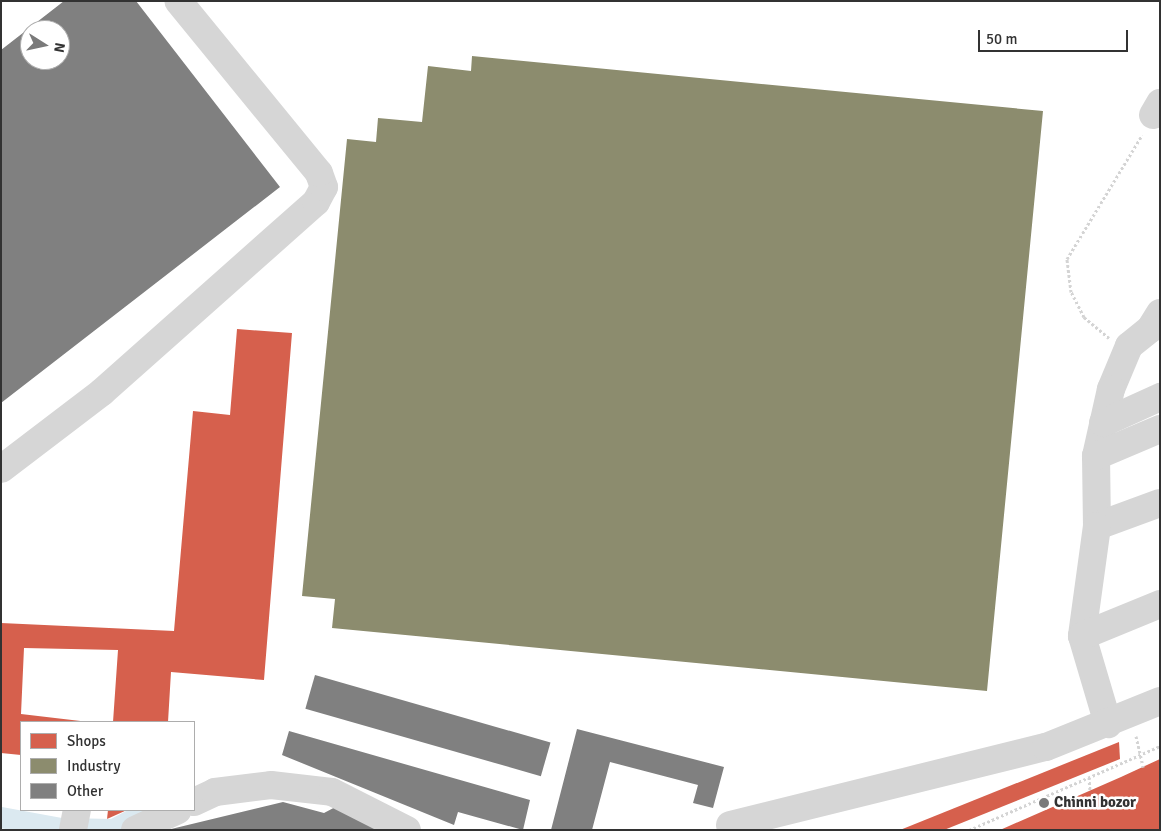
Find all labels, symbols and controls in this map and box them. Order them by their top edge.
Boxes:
north arrow [20,20,70,70]
scale bar [981,20,1131,52]
text: 50 m [986,30,1017,48]
text: N [50,41,68,54]
legend [20,721,195,811]
text: Shops [67,732,106,750]
text: Industry [67,757,120,775]
text: Other [67,782,103,800]
place label: Chinni bozor [1054,794,1136,812]
marker: Chinni bozor [1038,797,1050,809]

